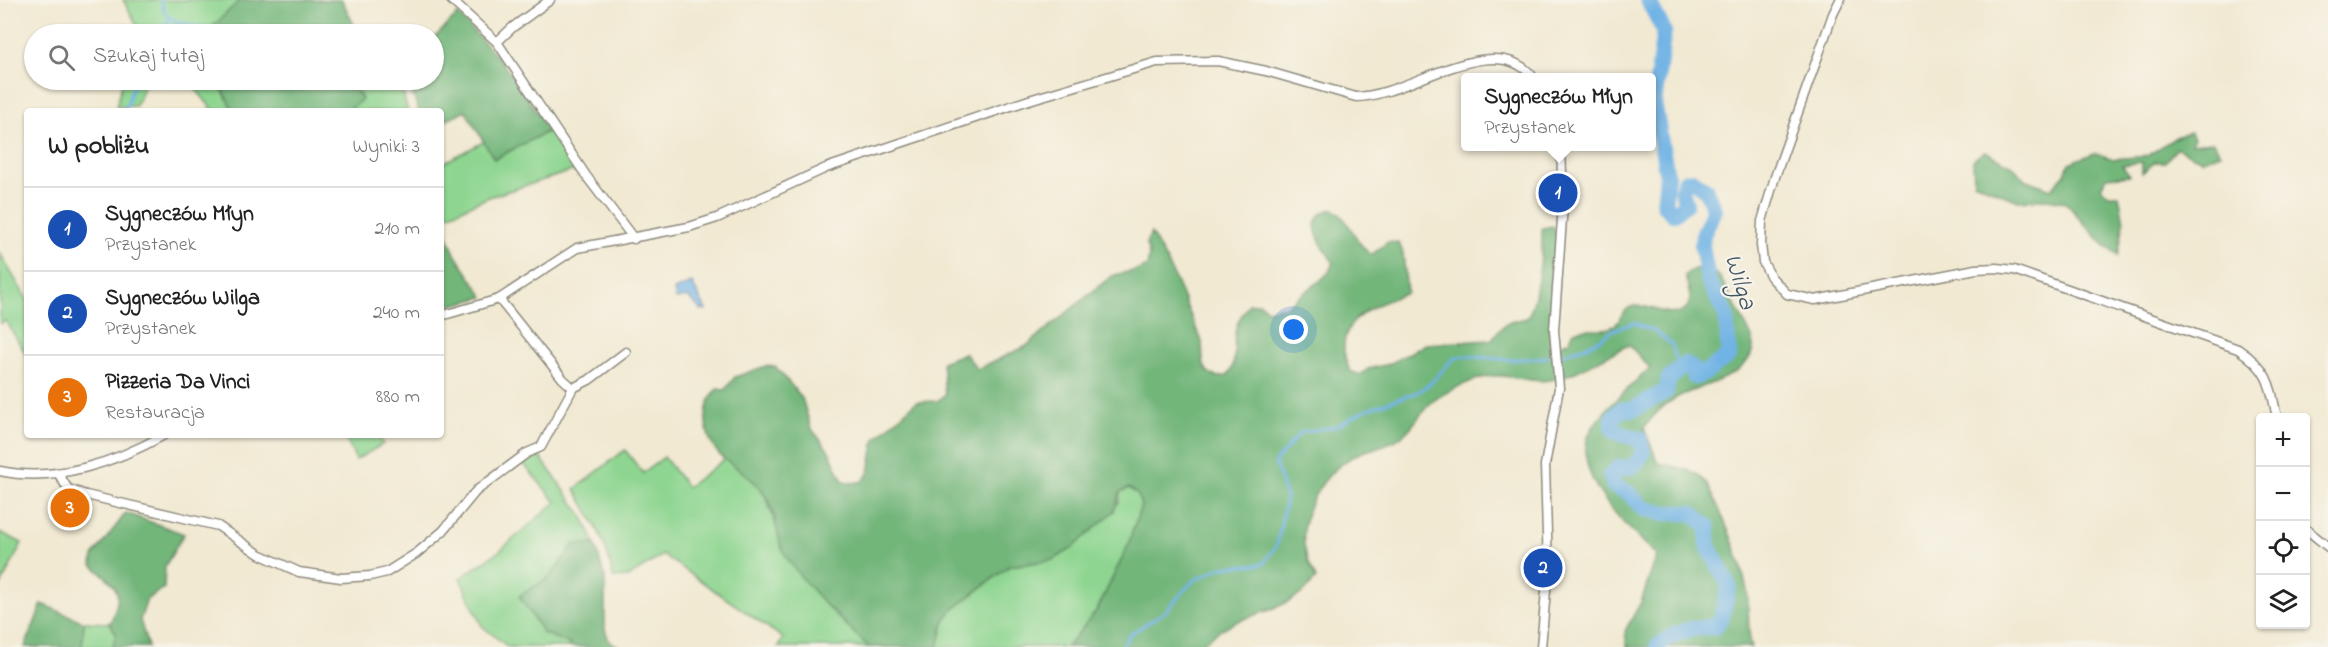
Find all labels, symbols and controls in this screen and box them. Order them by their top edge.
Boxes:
search box [24,24,444,90]
icon: search [45,41,78,74]
text: Szukaj tutaj [93,41,204,73]
popup [1461,73,1656,151]
text: Sygneczów Młyn [1484,82,1633,114]
text: Przystanek [1484,114,1576,143]
text: W pobliżu [48,128,149,166]
text: Wyniki: 3 [353,133,420,162]
pin: 1 [1538,170,1578,216]
text: Sygneczów Młyn [105,199,254,231]
text: 1 [64,215,71,244]
text: 210 m [375,215,420,244]
text: Przystanek [105,231,196,260]
water label: Wilga [1713,250,1766,315]
text: Sygneczów Wilga [105,283,260,315]
text: 2 [63,299,72,328]
text: 240 m [373,299,420,328]
text: Przystanek [105,315,196,344]
your location [1279,315,1308,344]
text: Pizzeria Da Vinci [105,367,250,399]
text: 3 [63,383,72,412]
text: 880 m [376,383,420,412]
text: Restauracja [105,399,205,428]
map controls [2256,413,2310,629]
button: + [2256,413,2310,467]
button: − [2256,467,2310,521]
pin: 3 [50,486,90,530]
button: locate [2256,521,2310,575]
pin: 2 [1524,546,1562,590]
button: layers [2256,575,2310,629]

